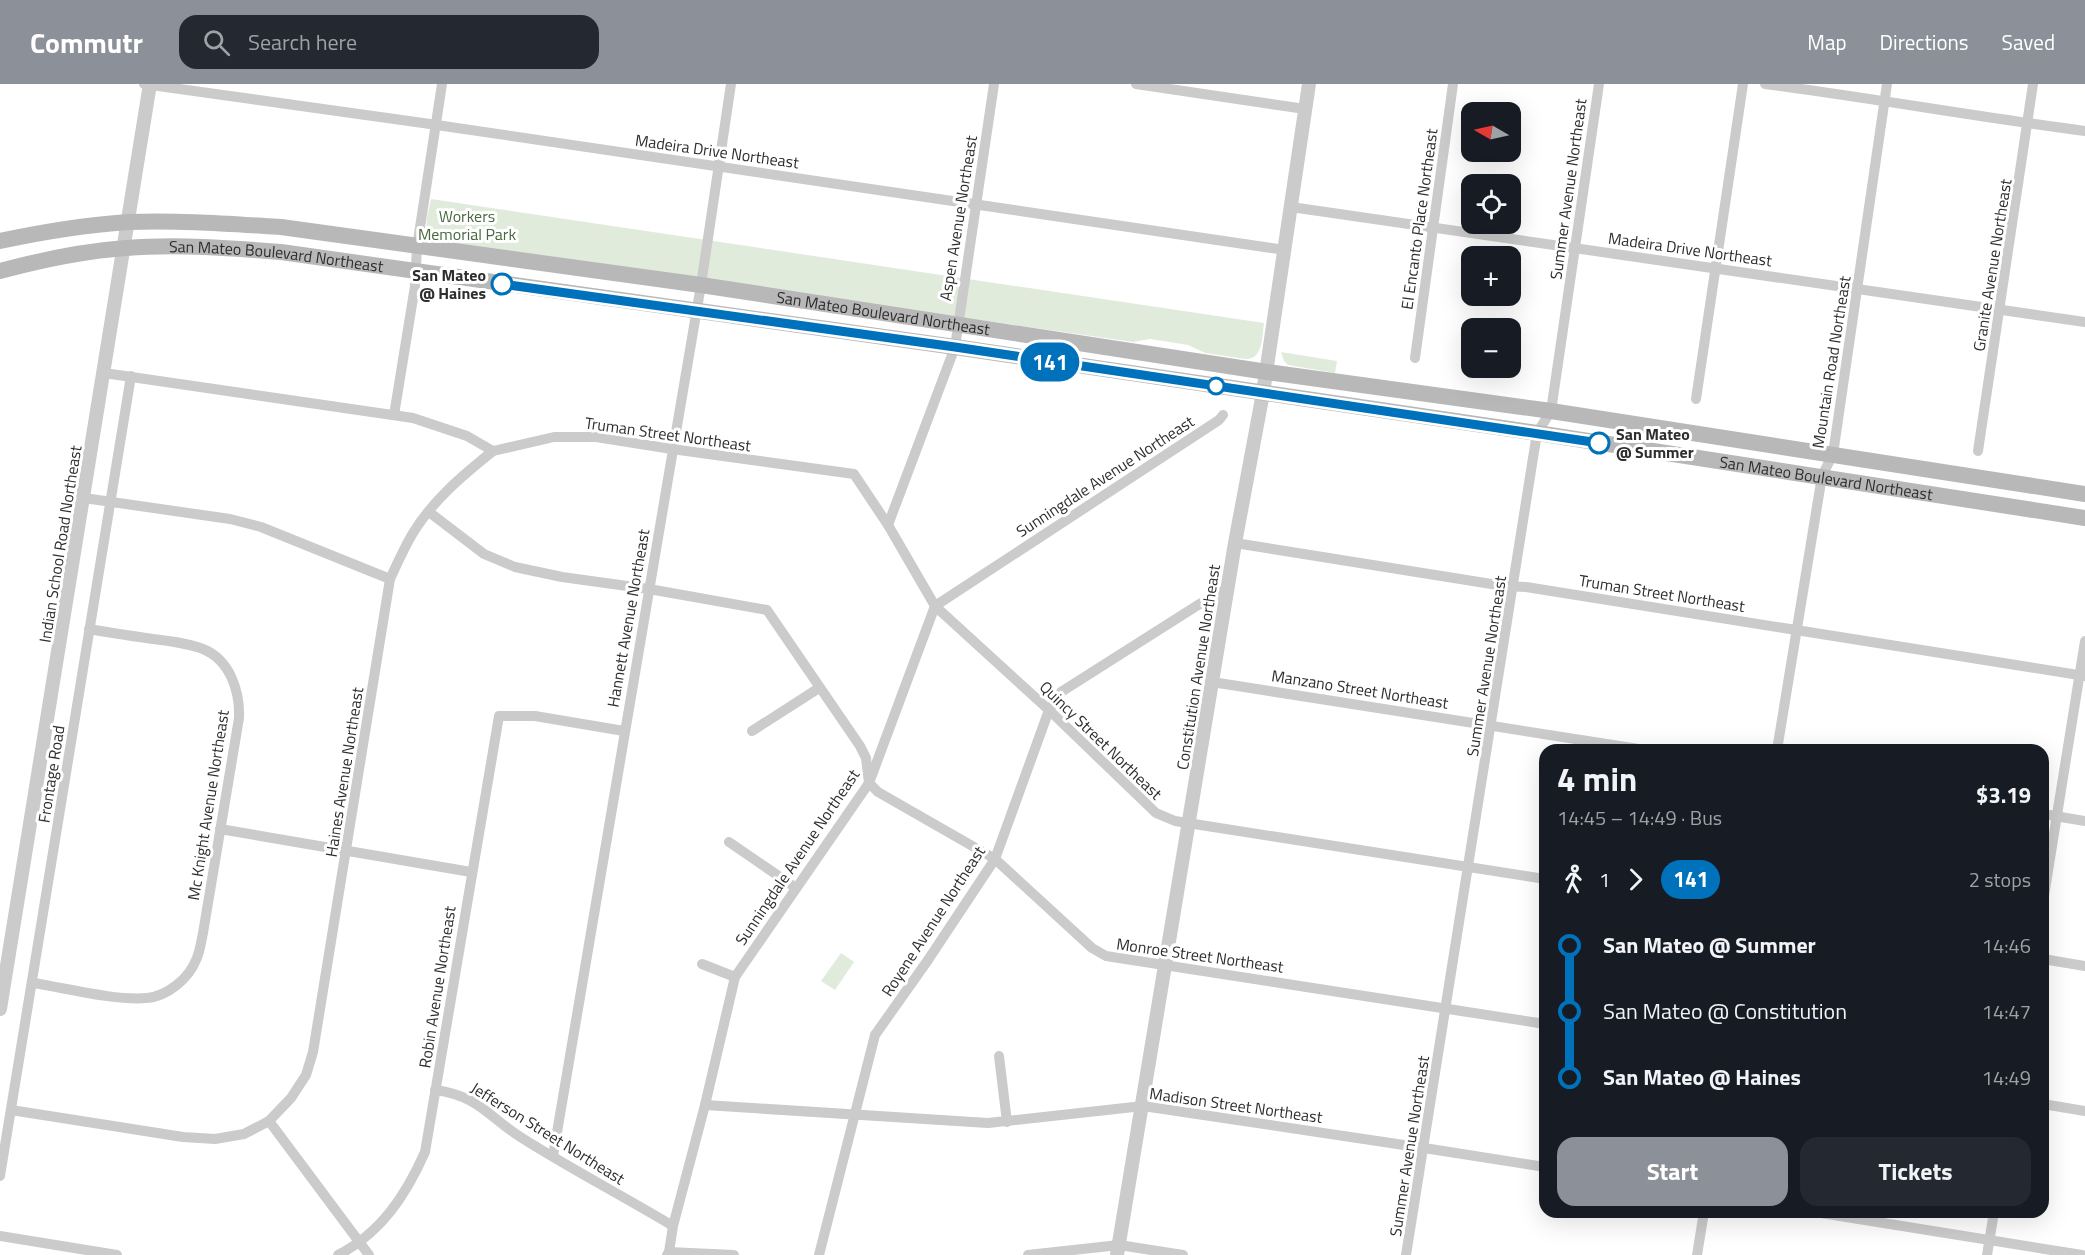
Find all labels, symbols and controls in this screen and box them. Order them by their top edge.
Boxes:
search box [179,15,599,69]
text: Commutr [30,21,143,64]
text: Search here [248,25,357,59]
icon: search [200,26,233,59]
text: Map [1807,26,1847,58]
text: Directions [1880,26,1969,58]
text: Saved [2002,26,2055,58]
street label: Summer Avenue Northeast [1543,96,1593,281]
north arrow [1461,102,1521,162]
map controls [1461,102,1521,378]
street label: El Encanto Place Northeast [1394,127,1444,311]
street label: Madeira Drive Northeast [634,128,801,174]
street label: Aspen Avenue Northeast [933,133,983,302]
button: locate [1461,174,1521,234]
street label: Granite Avenue Northeast [1967,177,2018,353]
park label: Workers Memorial Park [418,204,516,246]
street label: Madeira Drive Northeast [1607,226,1774,272]
street label: San Mateo Boulevard Northeast [169,234,385,278]
button: + [1461,246,1521,306]
place label: San Mateo @ Haines [412,263,486,305]
marker: San Mateo @ Haines [491,273,513,295]
street label: Mountain Road Northeast [1806,274,1857,450]
street label: San Mateo Boulevard Northeast [775,285,992,341]
button: − [1461,318,1521,378]
line badge: 141 [1016,342,1084,382]
text: 141 [1032,346,1068,378]
unlabelled marker [1207,377,1225,395]
street label: Sunningdale Avenue Northeast [1011,409,1199,543]
street label: Truman Street Northeast [583,410,753,458]
place label: San Mateo @ Summer [1616,422,1694,464]
marker: San Mateo @ Summer [1588,432,1610,454]
street label: Indian School Road Northeast [33,443,87,644]
street label: San Mateo Boulevard Northeast [1718,449,1935,506]
street label: Hannett Avenue Northeast [601,527,656,709]
street label: Constitution Avenue Northeast [1170,562,1226,771]
street label: Truman Street Northeast [1577,568,1747,618]
street label: Summer Avenue Northeast [1460,574,1512,758]
street label: Manzano Street Northeast [1270,663,1451,715]
street label: Quincy Street Northeast [1034,675,1168,805]
street label: Haines Avenue Northeast [319,685,369,859]
street label: Mc Knight Avenue Northeast [181,708,235,902]
street label: Frontage Road [31,723,71,825]
text: 4 min [1557,754,1637,804]
street label: Sunningdale Avenue Northeast [729,764,865,950]
text: $3.19 [1976,778,2031,812]
text: 14:45 – 14:49 · Bus [1557,802,1722,833]
street label: Royene Avenue Northeast [875,841,991,1001]
icon: walk [1557,863,1590,896]
icon: forward [1619,863,1652,896]
text: 141 [1673,863,1708,895]
text: 1 [1599,864,1610,895]
text: 2 stops [1969,864,2031,895]
street label: Robin Avenue Northeast [412,904,462,1070]
text: San Mateo @ Summer [1603,928,1816,962]
text: 14:46 [1982,930,2031,961]
street label: Monroe Street Northeast [1115,931,1286,979]
text: San Mateo @ Constitution [1603,994,1847,1028]
text: 14:47 [1982,996,2031,1027]
street label: Summer Avenue Northeast [1383,1054,1435,1238]
text: San Mateo @ Haines [1603,1060,1801,1094]
text: 14:49 [1982,1062,2031,1093]
street label: Jefferson Street Northeast [466,1076,630,1190]
street label: Madison Street Northeast [1148,1081,1324,1129]
button: Start [1557,1137,1788,1206]
button: Tickets [1800,1137,2031,1206]

